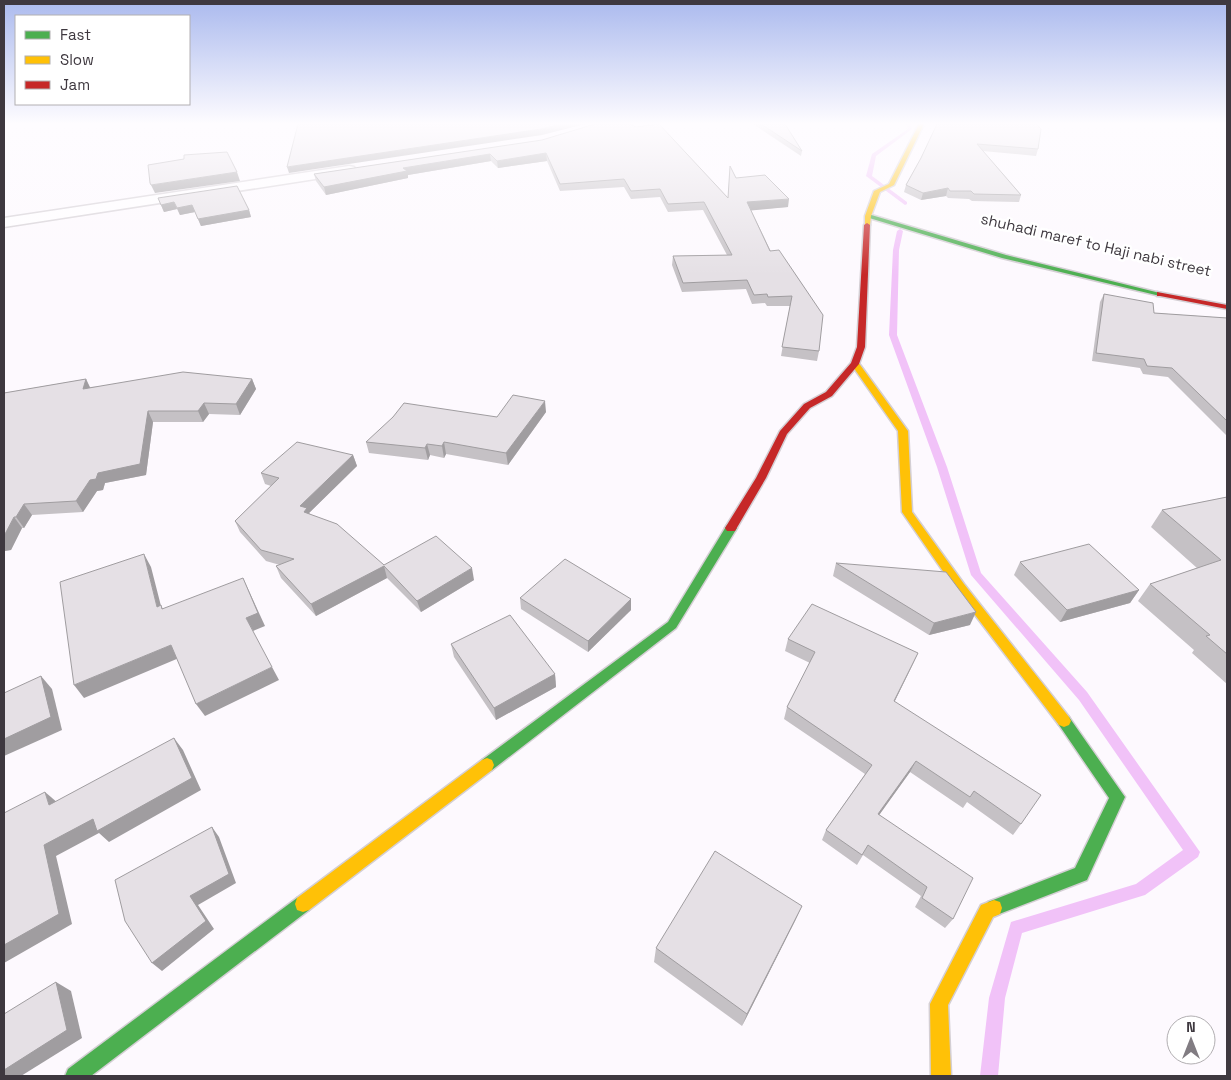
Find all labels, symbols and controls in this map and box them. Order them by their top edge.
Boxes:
legend [15,15,190,105]
text: Fast [60,25,91,44]
text: Slow [60,50,94,69]
text: Jam [60,75,90,94]
street label: shuhadi maref to Haji nabi street [979,209,1213,280]
north arrow [1166,1015,1216,1065]
text: N [1186,1018,1196,1036]

